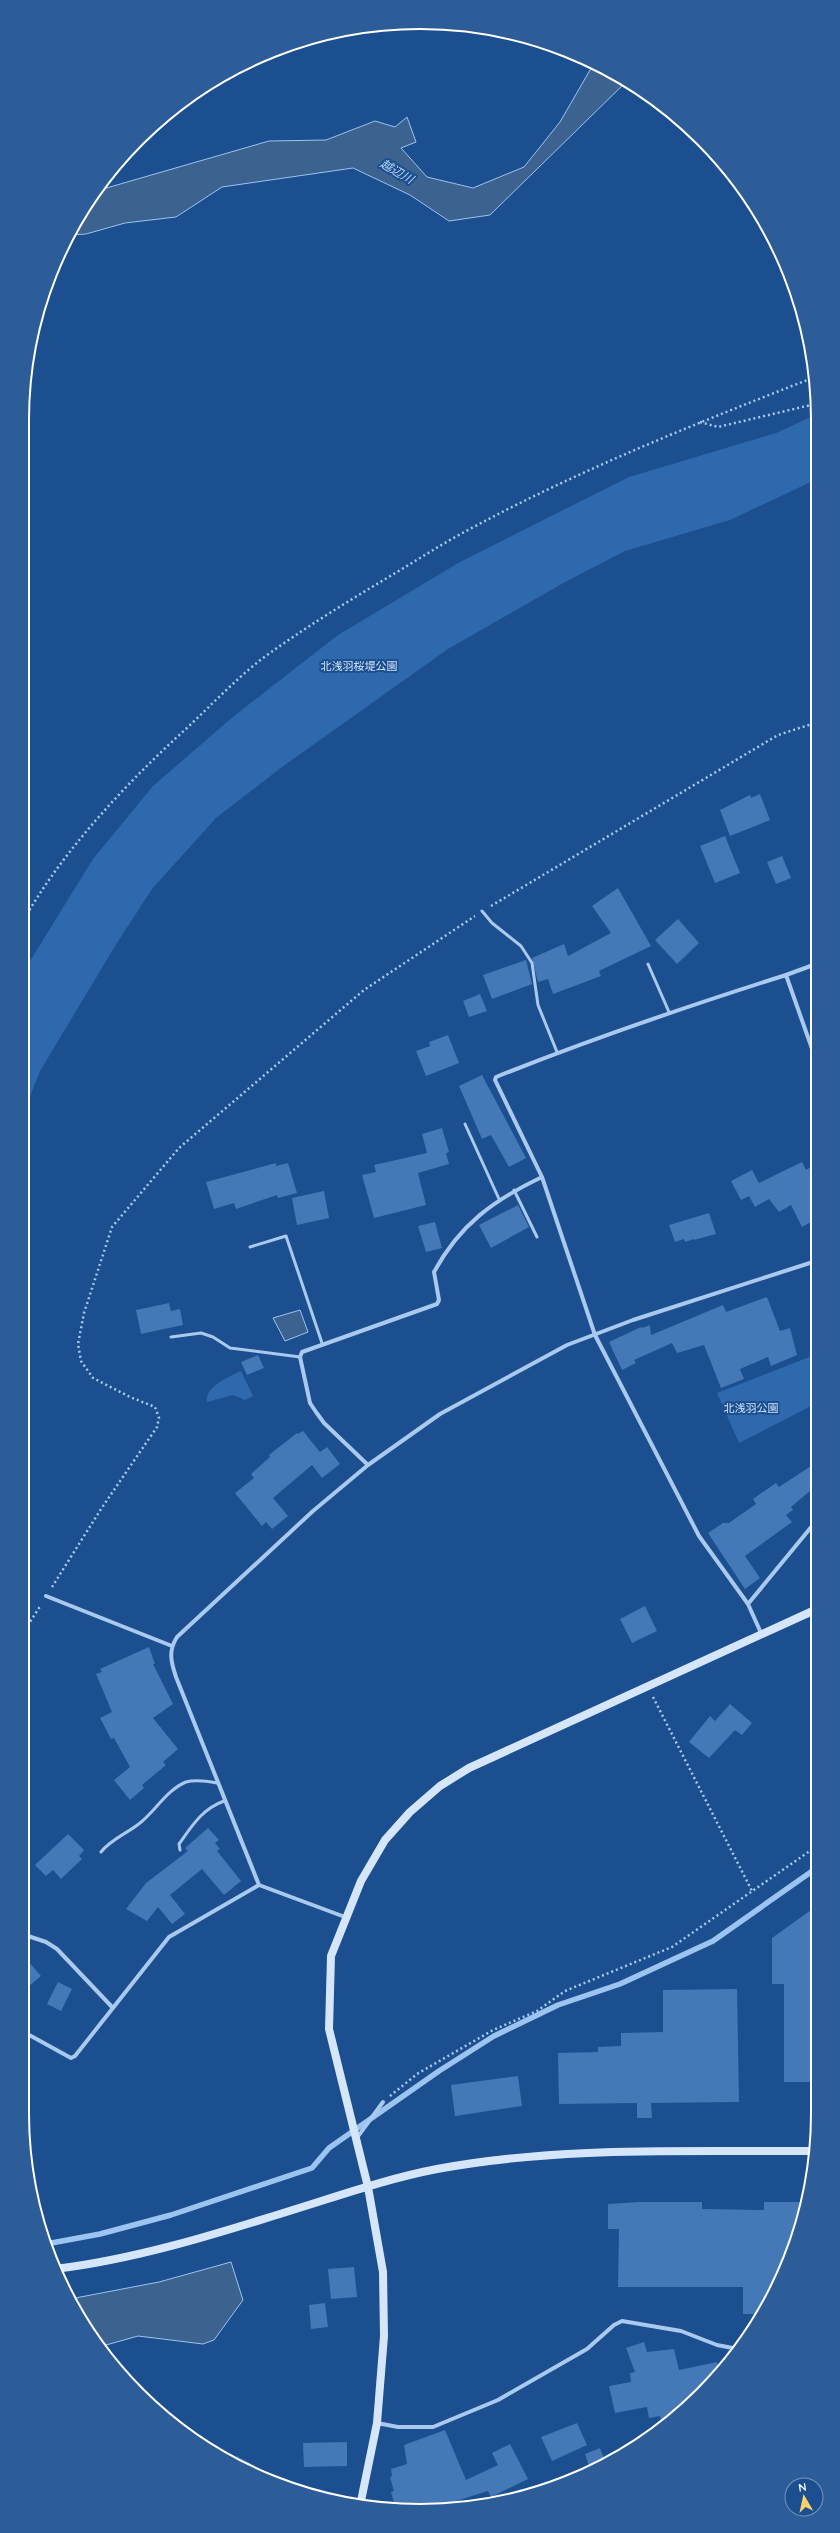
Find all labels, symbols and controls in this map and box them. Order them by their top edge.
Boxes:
water label: 越辺川 [378,156,418,187]
park label: 北浅羽桜堤公園 [321,659,398,673]
park label: 北浅羽公園 [724,1401,779,1415]
north arrow [784,2477,824,2517]
text: N [797,2480,808,2495]

